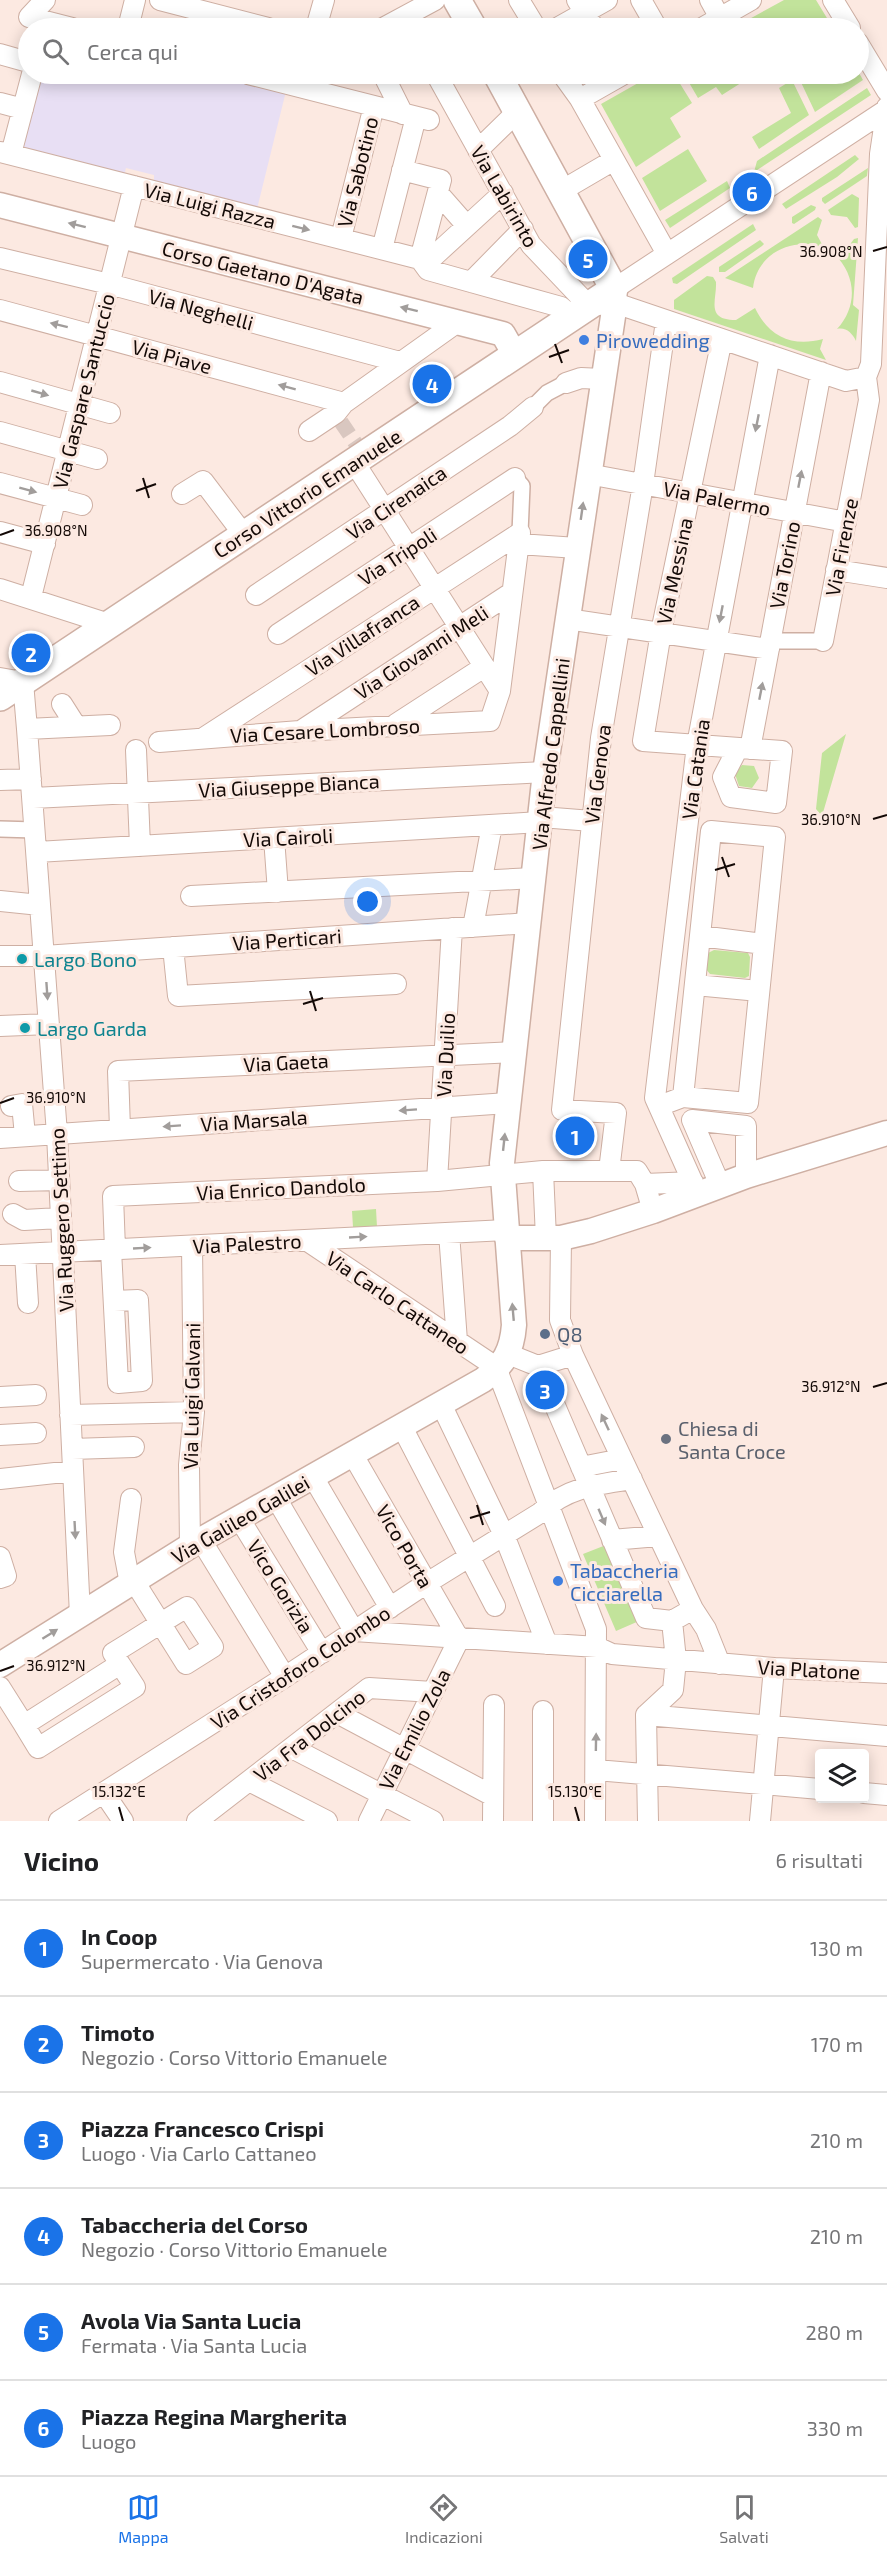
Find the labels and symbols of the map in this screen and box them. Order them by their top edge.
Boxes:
street label: Via Sabotino [332,114,382,230]
street label: Via Labirinto [466,141,544,251]
pin: 6 [732,170,771,214]
street label: Via Luigi Razza [142,177,278,233]
one-way arrow [68,219,87,229]
one-way arrow [292,224,310,234]
street label: Corso Gaetano D'Agata [160,235,366,309]
pin: 5 [568,236,608,282]
text: 36.908°N [799,242,863,260]
street label: Via Neghelli [146,283,256,335]
street label: Via Gaspare Santuccio [47,291,119,491]
one-way arrow [400,303,418,313]
one-way arrow [49,320,68,330]
place label: Pirowedding [596,328,710,352]
marker: Pirowedding [577,333,591,347]
street label: Via Piave [130,334,214,378]
pin: 4 [412,362,452,406]
one-way arrow [278,382,296,391]
one-way arrow [31,389,49,399]
one-way arrow [752,413,761,432]
street label: Corso Vittorio Emanuele [209,423,405,563]
street label: Via Cirenaica [341,460,451,544]
one-way arrow [796,469,805,488]
street label: Via Palermo [661,476,773,520]
one-way arrow [19,486,37,496]
street label: Via Firenze [820,496,862,598]
one-way arrow [578,501,587,520]
street label: Via Messina [651,515,697,627]
street label: Via Torino [764,519,804,611]
text: 36.908°N [24,521,88,539]
street label: Via Tripoli [353,522,441,590]
street label: Via Villafranca [300,589,424,681]
street label: Via Giovanni Meli [350,600,492,704]
one-way arrow [716,605,725,624]
pin: 2 [12,630,51,676]
street label: Via Alfredo Cappellini [526,656,574,852]
one-way arrow [757,682,766,701]
street label: Via Cesare Lombroso [230,713,420,747]
street label: Via Catania [676,717,714,821]
street label: Via Genova [579,723,615,825]
street label: Via Giuseppe Bianca [198,768,380,802]
text: 36.910°N [801,810,861,828]
street label: Via Cairoli [242,823,334,851]
your location [353,887,382,916]
street label: Via Perticari [232,923,342,955]
place label: Largo Bono [34,947,137,971]
marker: Largo Bono [15,952,29,966]
one-way arrow [42,982,52,1001]
street label: Via Duilio [431,1012,459,1098]
place label: Largo Garda [37,1016,147,1040]
marker: Largo Garda [18,1021,32,1035]
street label: Via Gaeta [243,1048,329,1076]
text: 36.910°N [26,1088,86,1106]
street label: Via Marsala [200,1104,308,1136]
one-way arrow [399,1105,418,1115]
pin: 1 [556,1114,594,1158]
one-way arrow [162,1121,181,1131]
street label: Via Ruggero Settimo [44,1128,78,1312]
one-way arrow [499,1132,509,1151]
street label: Via Enrico Dandolo [196,1172,366,1204]
street label: Via Palestro [192,1228,302,1258]
one-way arrow [349,1233,368,1242]
one-way arrow [133,1243,152,1252]
street label: Via Carlo Cattaneo [322,1245,474,1359]
one-way arrow [508,1303,518,1322]
street label: Via Luigi Galvani [178,1322,204,1470]
place label: Q8 [557,1322,583,1346]
marker: Q8 [538,1327,552,1341]
pin: 3 [526,1368,564,1412]
text: 36.912°N [801,1377,861,1395]
one-way arrow [600,1414,609,1431]
place label: Chiesa di Santa Croce [678,1416,786,1463]
marker: Chiesa di Santa Croce [659,1432,673,1446]
street label: Via Galileo Galilei [167,1470,313,1568]
street label: Vico Porta [372,1500,438,1592]
one-way arrow [597,1508,607,1526]
one-way arrow [71,1520,80,1539]
street label: Vico Gorizia [243,1535,319,1637]
place label: Tabaccheria Cicciarella [570,1558,679,1605]
marker: Tabaccheria Cicciarella [551,1574,565,1588]
street label: Via Cristoforo Colombo [206,1600,394,1734]
one-way arrow [42,1628,58,1639]
street label: Via Platone [757,1654,861,1684]
text: 36.912°N [26,1656,86,1674]
street label: Via Emilio Zola [373,1664,455,1794]
street label: Via Fra Dolcino [249,1684,369,1786]
one-way arrow [591,1732,601,1751]
text: 15.132°E [92,1782,146,1800]
text: 15.130°E [548,1782,602,1800]

